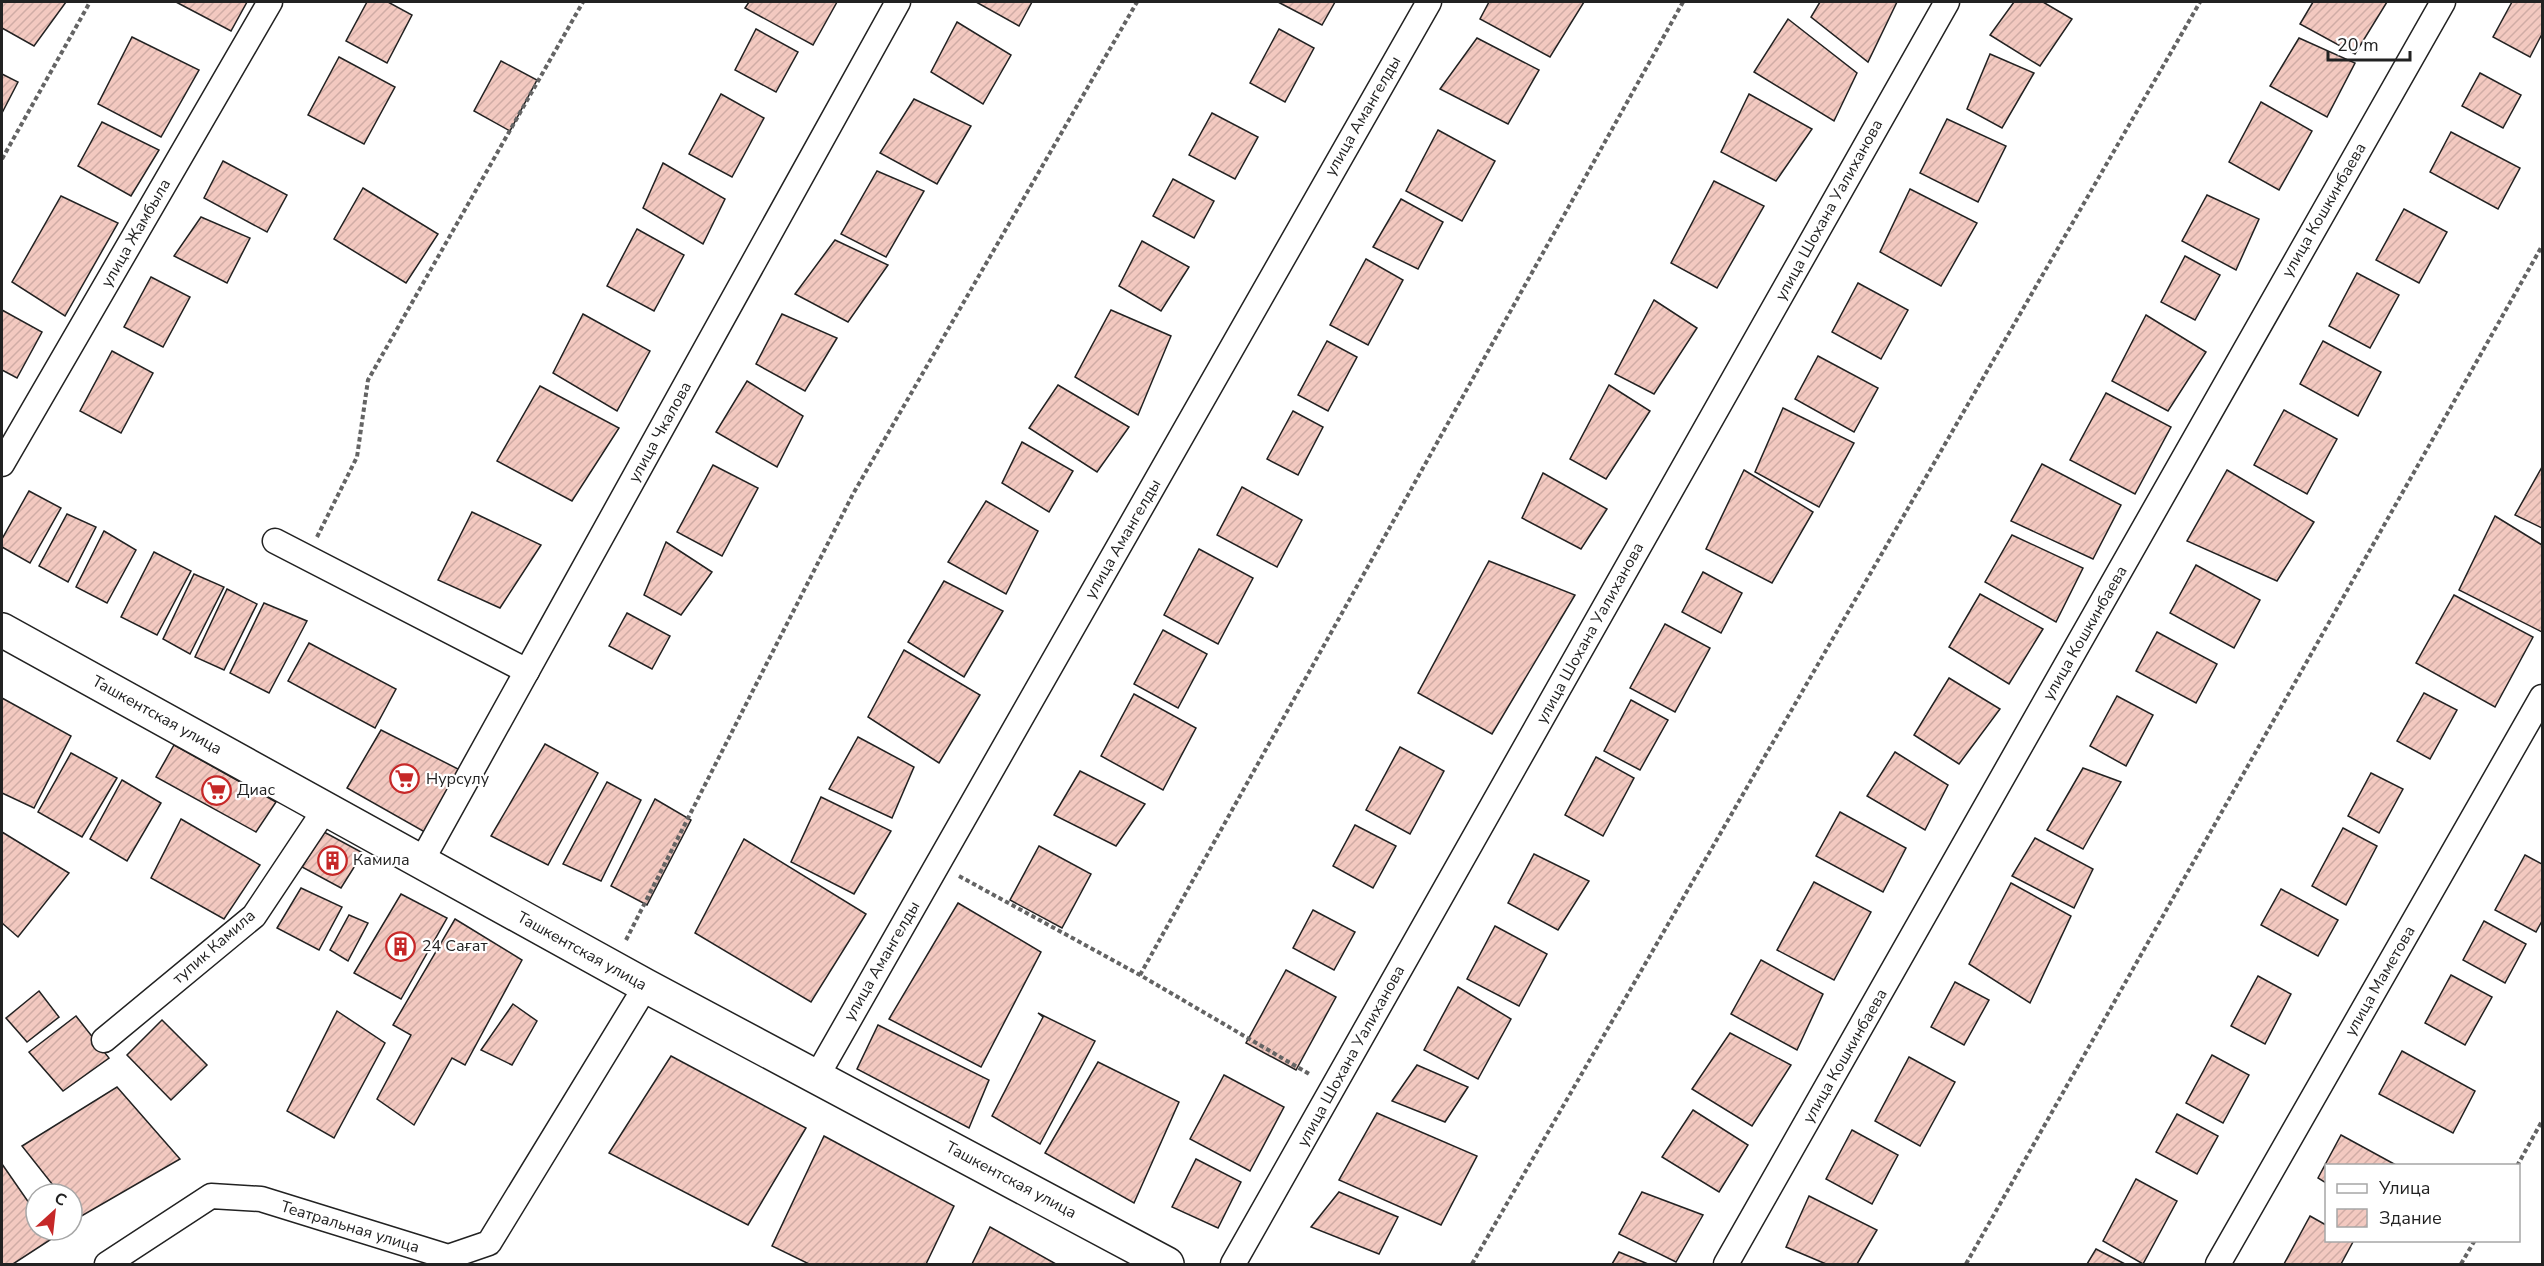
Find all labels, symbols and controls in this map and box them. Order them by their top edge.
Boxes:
scale bar [2328,24,2410,62]
text: 20 m [2337,33,2379,57]
street label: улица Амангелды [1320,52,1406,180]
street label: улица Шохана Уалиханова [1770,115,1888,305]
street label: улица Кошкинбаева [2277,139,2371,281]
street label: улица Жамбыла [96,175,176,291]
street label: улица Чкалова [623,378,697,486]
street label: улица Амангелды [1080,475,1166,603]
street label: улица Шохана Уалиханова [1531,538,1649,728]
street label: улица Кошкинбаева [2038,562,2132,704]
street label: Ташкентская улица [88,670,226,760]
supermarket icon: Нурсулу [389,763,421,795]
place label: Нурсулу [426,768,490,790]
supermarket icon: Диас [200,774,232,806]
place label: Диас [237,779,275,801]
building icon: Камила [316,844,348,876]
place label: Камила [353,849,410,871]
street label: улица Амангелды [839,897,925,1025]
street label: тупик Камила [168,905,260,989]
street label: Ташкентская улица [513,906,651,996]
street label: улица Маметова [2340,922,2420,1040]
building icon: 24 Сағат [385,930,417,962]
place label: 24 Сағат [422,935,488,957]
street label: улица Шохана Уалиханова [1292,961,1410,1151]
street label: улица Кошкинбаева [1798,985,1892,1127]
street label: Ташкентская улица [942,1136,1080,1224]
legend [2325,1164,2520,1242]
text: Улица [2378,1176,2430,1200]
north arrow [24,1182,84,1242]
text: С [51,1187,70,1212]
street label: Театральная улица [278,1195,422,1259]
text: Здание [2379,1206,2442,1230]

